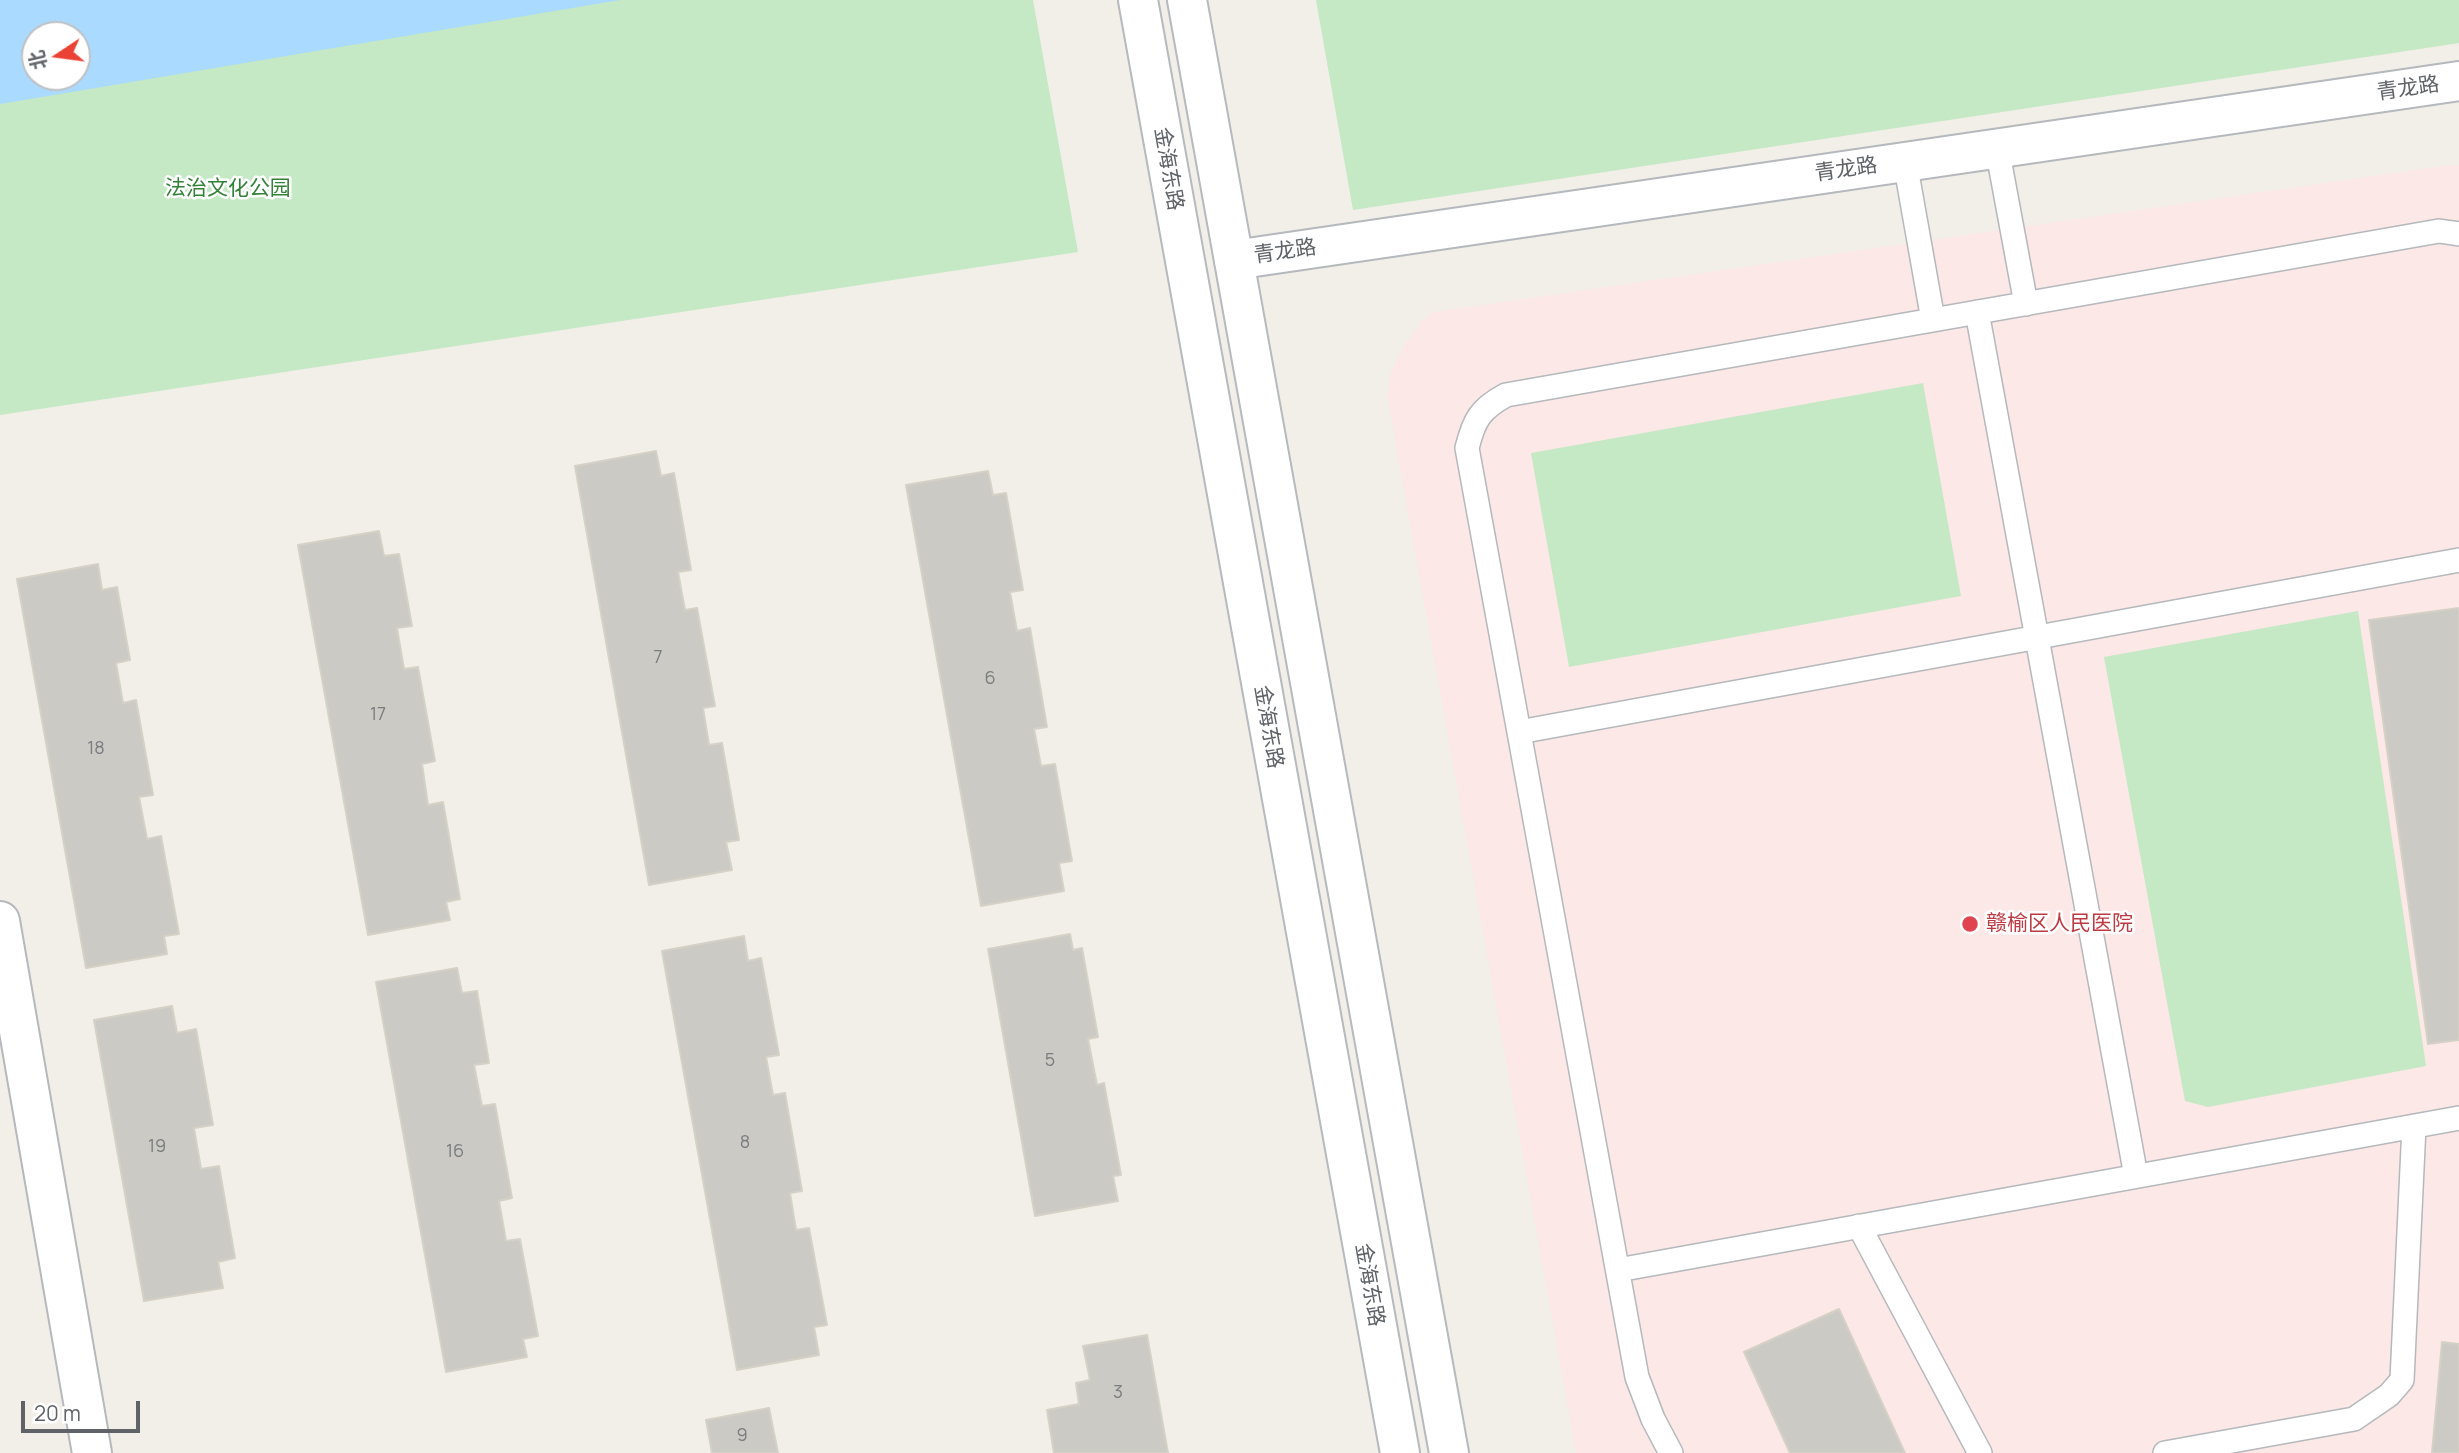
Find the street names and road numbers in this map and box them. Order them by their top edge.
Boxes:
street label: 青龙路 [2375,72,2441,106]
street label: 金海东路 [1148,125,1188,213]
street label: 青龙路 [1813,153,1879,187]
street label: 青龙路 [1252,235,1318,269]
street label: 金海东路 [1248,683,1288,771]
street label: 金海东路 [1349,1241,1389,1329]

